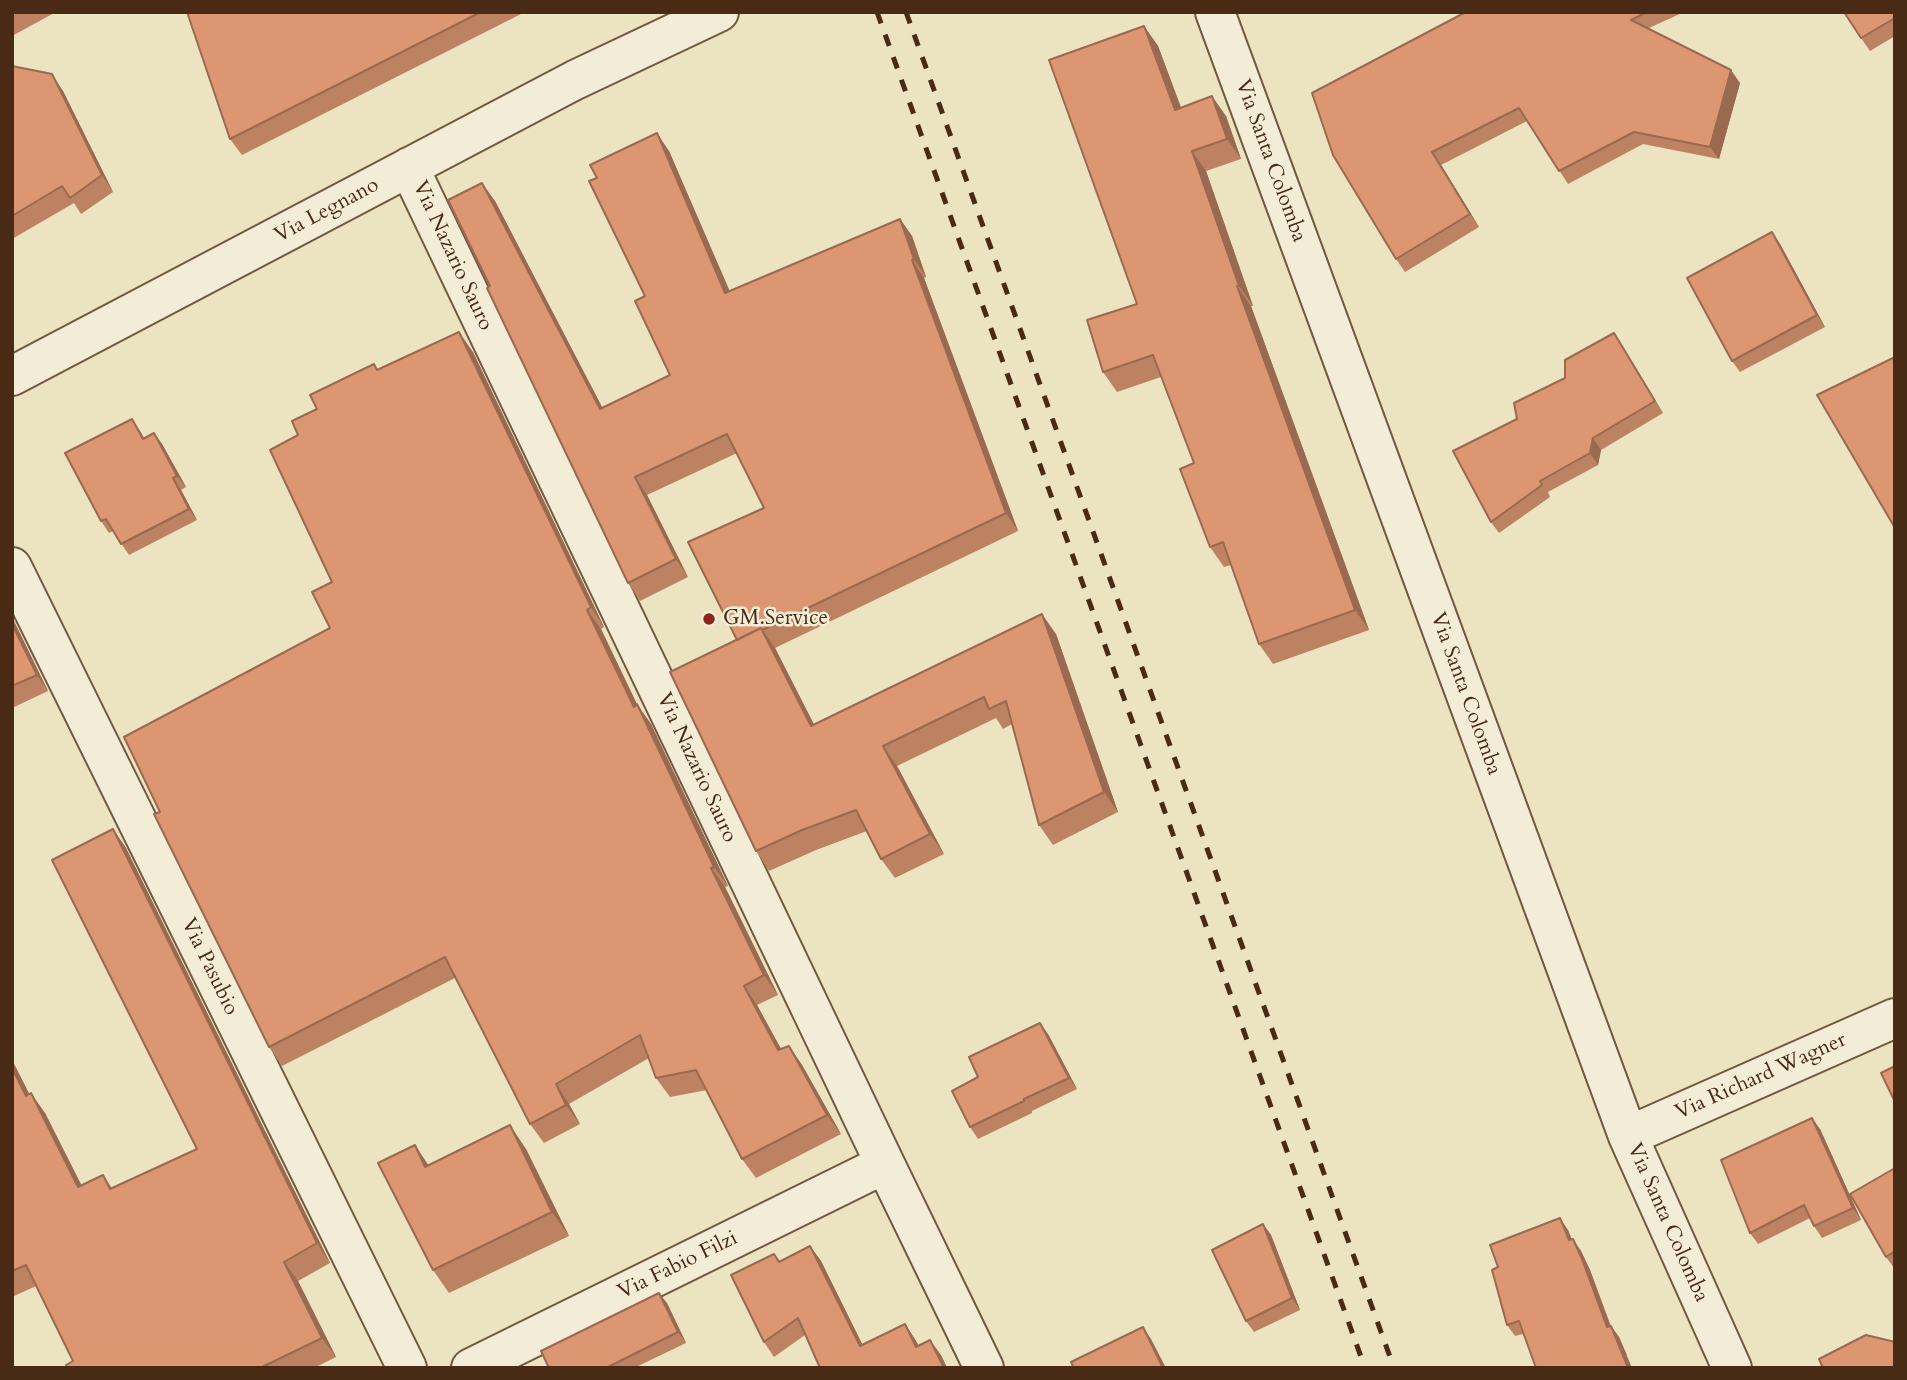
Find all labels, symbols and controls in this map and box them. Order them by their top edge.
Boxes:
street label: Via Santa Colomba [1229,76,1311,246]
street label: Via Legnano [271,173,383,249]
street label: Via Nazario Sauro [406,177,498,335]
place label: GM.Service [723,606,828,632]
street label: Via Santa Colomba [1424,609,1506,779]
marker: GM.Service [701,611,717,627]
street label: Via Nazario Sauro [650,689,742,847]
street label: Via Pasubio [175,914,243,1020]
street label: Via Richard Wagner [1672,1028,1850,1126]
street label: Via Santa Colomba [1621,1140,1713,1306]
street label: Via Fabio Filzi [614,1226,742,1306]

